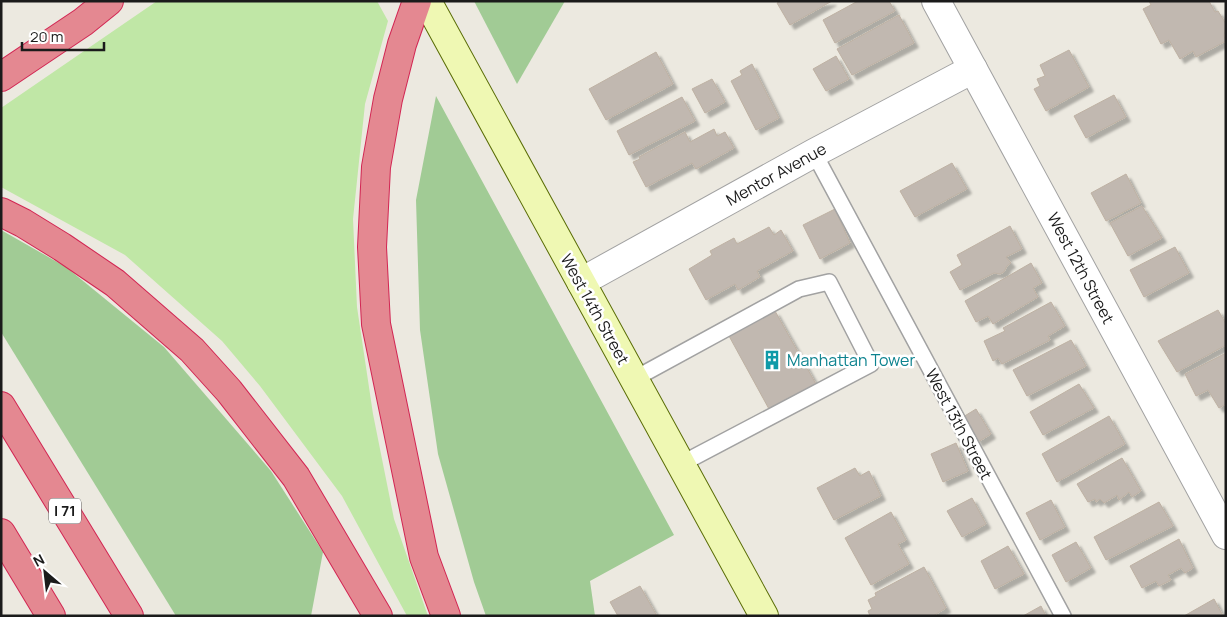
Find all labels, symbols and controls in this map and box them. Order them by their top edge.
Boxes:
scale bar [22,20,105,52]
text: 20 m [30,26,63,47]
street label: Mentor Avenue [722,137,830,211]
street label: West 12th Street [1042,209,1120,327]
street label: West 14th Street [556,250,634,368]
building icon: Manhattan Tower [761,349,783,371]
place label: Manhattan Tower [787,349,915,371]
street label: West 13th Street [921,365,997,483]
road number: I 71 [49,498,81,524]
north arrow [20,547,70,597]
text: N [30,549,48,571]

